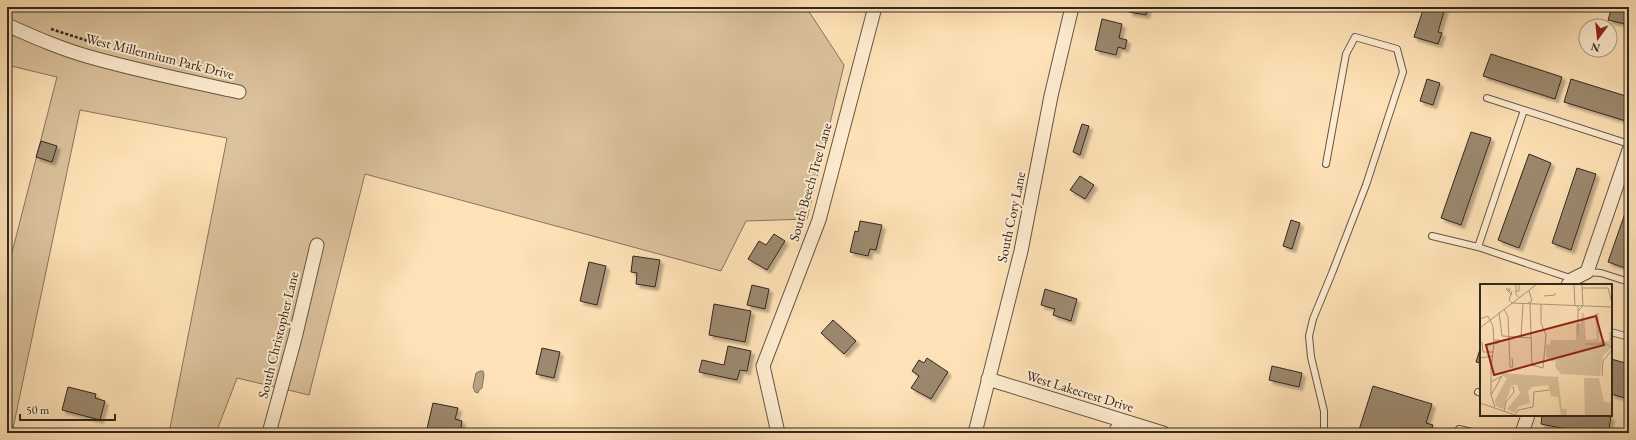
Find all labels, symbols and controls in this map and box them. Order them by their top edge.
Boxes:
north arrow [1578,18,1618,58]
street label: West Millennium Park Drive [84,29,237,83]
text: N [1589,40,1602,56]
street label: South Beech Tree Lane [784,120,836,243]
street label: South Cory Lane [993,169,1030,264]
street label: South Christopher Lane [254,269,303,400]
inset map [1480,284,1612,416]
street label: West Lakecrest Drive [1024,366,1136,416]
scale bar [20,396,115,422]
text: 50 m [26,402,50,418]

